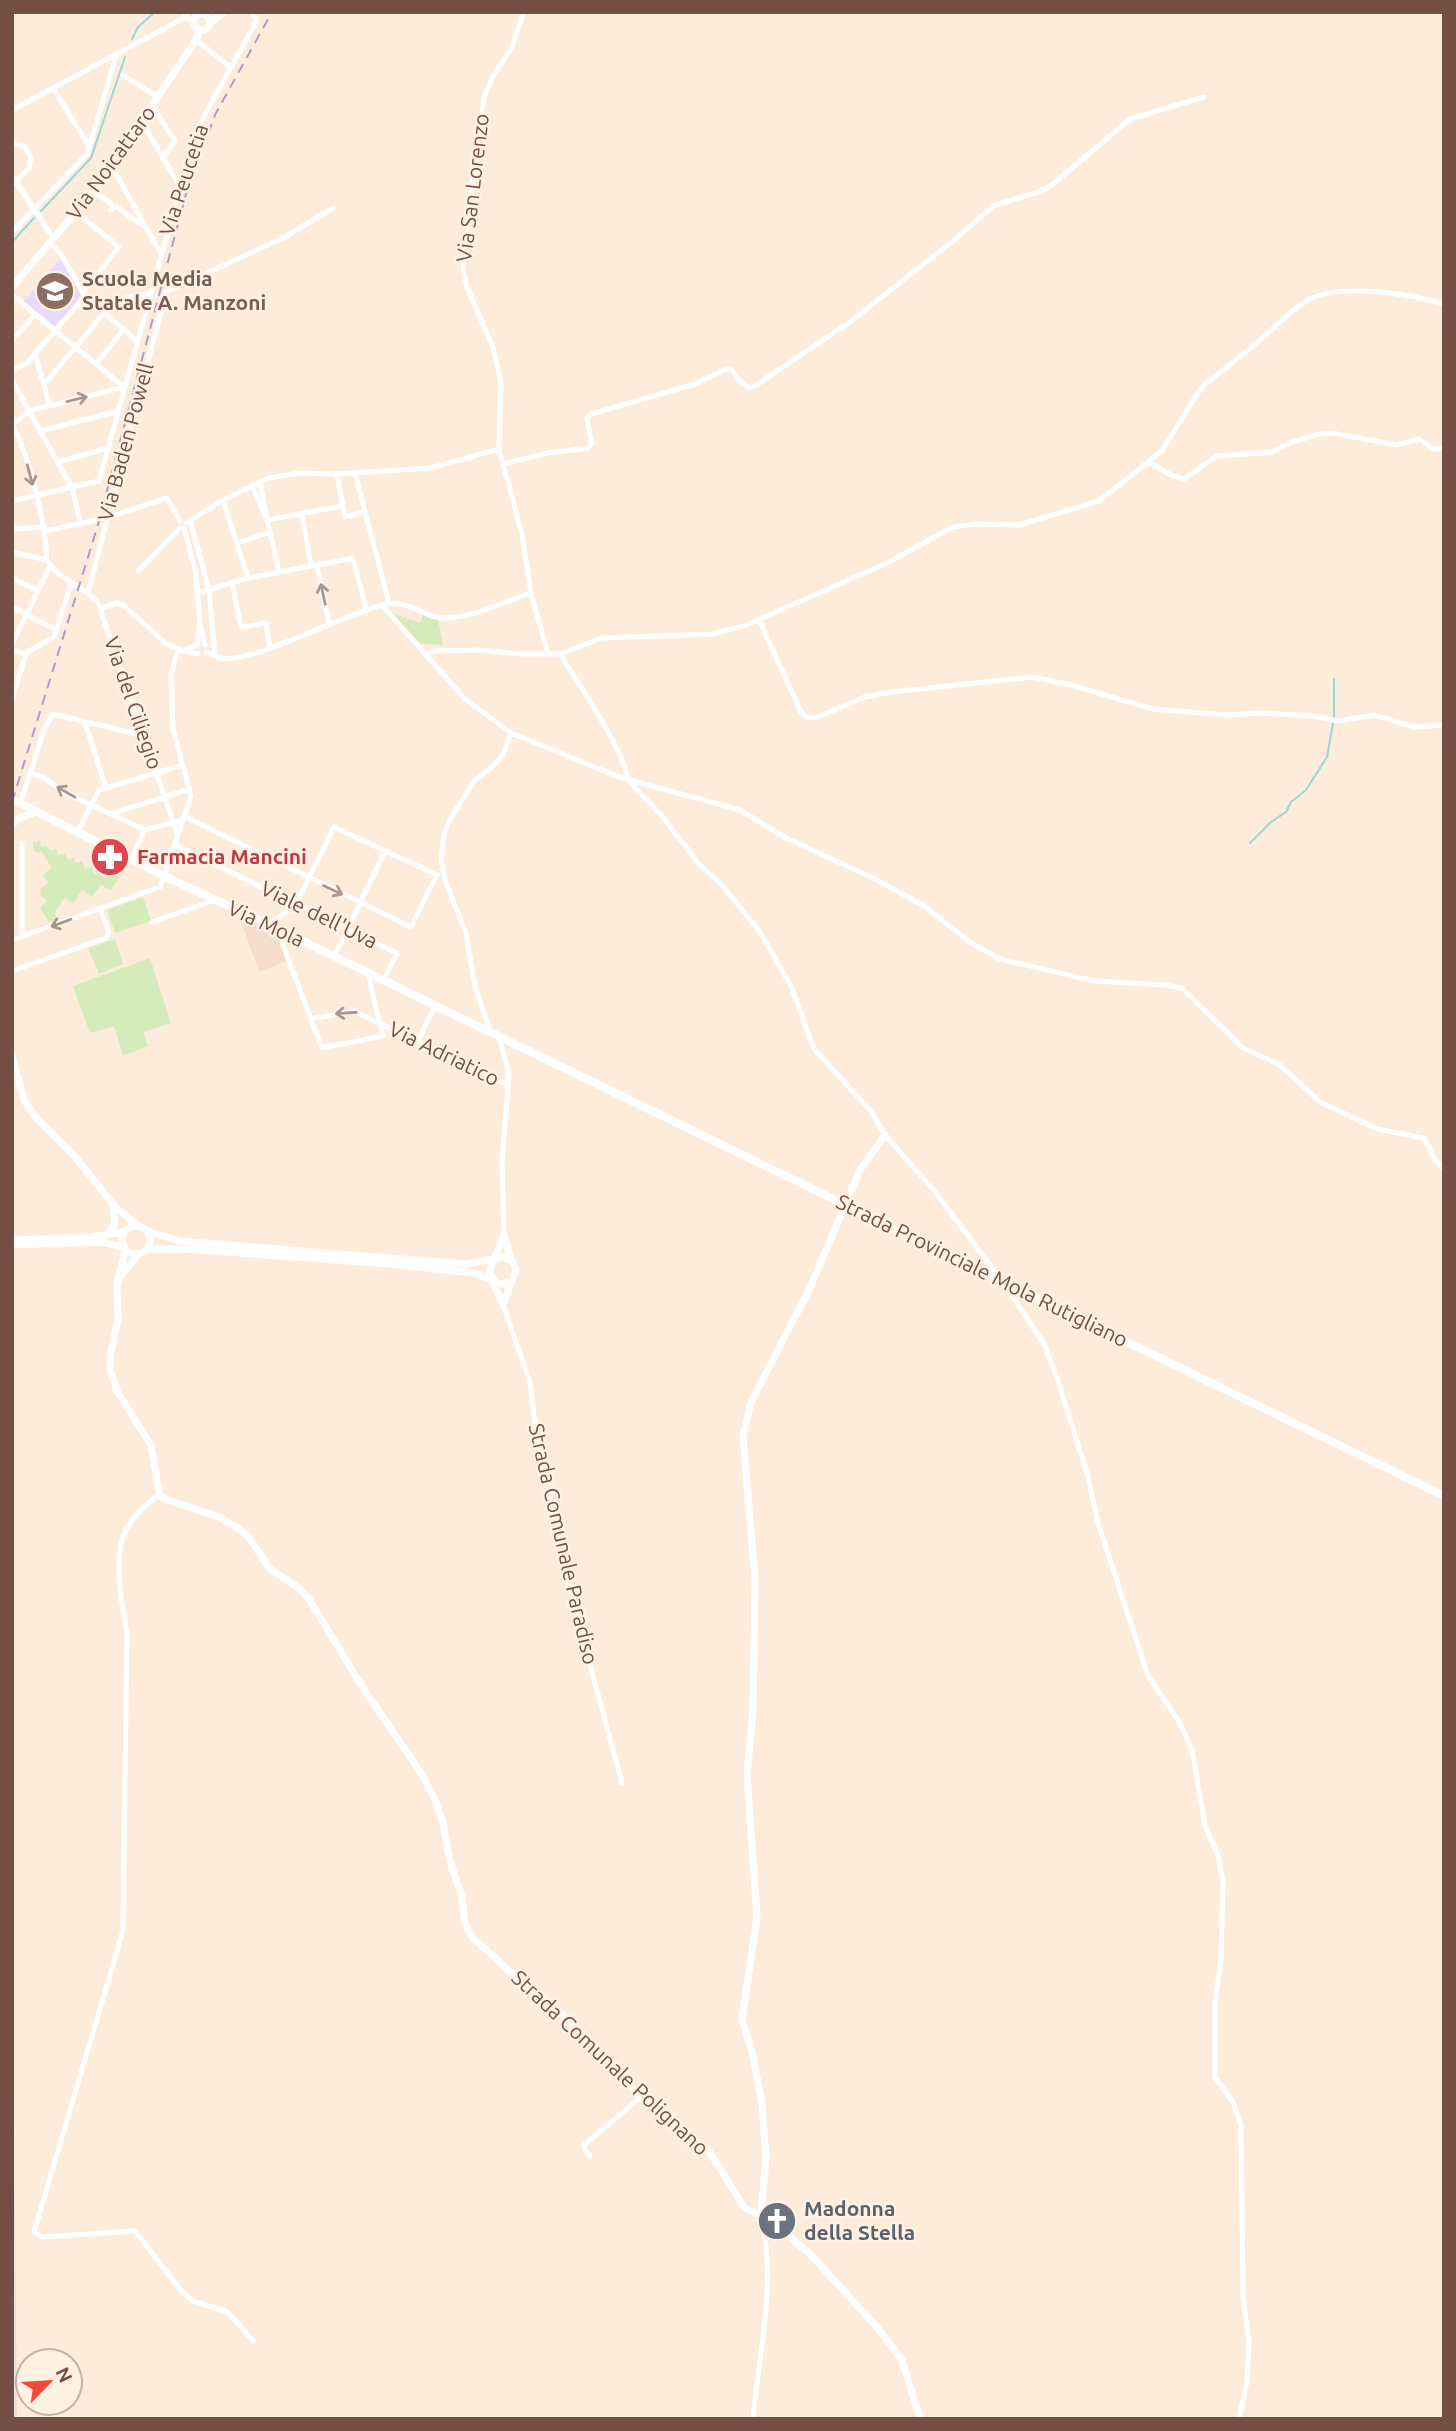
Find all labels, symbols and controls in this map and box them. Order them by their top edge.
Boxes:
street label: Via Noicattaro [61,101,160,224]
street label: Via San Lorenzo [451,112,493,264]
street label: Via Peucetia [154,121,212,239]
place label: Scuola Media Statale A. Manzoni [82,266,266,314]
school or university icon: Scuola Media Statale A. Manzoni [34,270,76,312]
street label: Via Baden Powell [92,360,158,524]
one-way arrow [65,392,88,405]
one-way arrow [24,463,37,486]
one-way arrow [316,583,330,606]
street label: Via del Ciliegio [100,633,168,772]
one-way arrow [56,784,76,798]
pharmacy icon: Farmacia Mancini [89,836,131,878]
place label: Farmacia Mancini [137,844,307,868]
street label: Viale dell'Uva [257,875,382,953]
one-way arrow [322,883,343,897]
street label: Via Mola [224,895,308,951]
one-way arrow [50,917,72,930]
one-way arrow [335,1007,358,1020]
street label: Via Adriatico [385,1016,504,1090]
street label: Strada Provinciale Mola Rutigliano [833,1189,1132,1351]
street label: Strada Comunale Paradiso [525,1421,603,1667]
street label: Strada Comunale Polignano [507,1965,714,2160]
place label: Madonna della Stella [804,2196,915,2244]
church icon: Madonna della Stella [756,2200,798,2242]
north arrow [14,2347,84,2417]
text: N [51,2364,77,2386]

